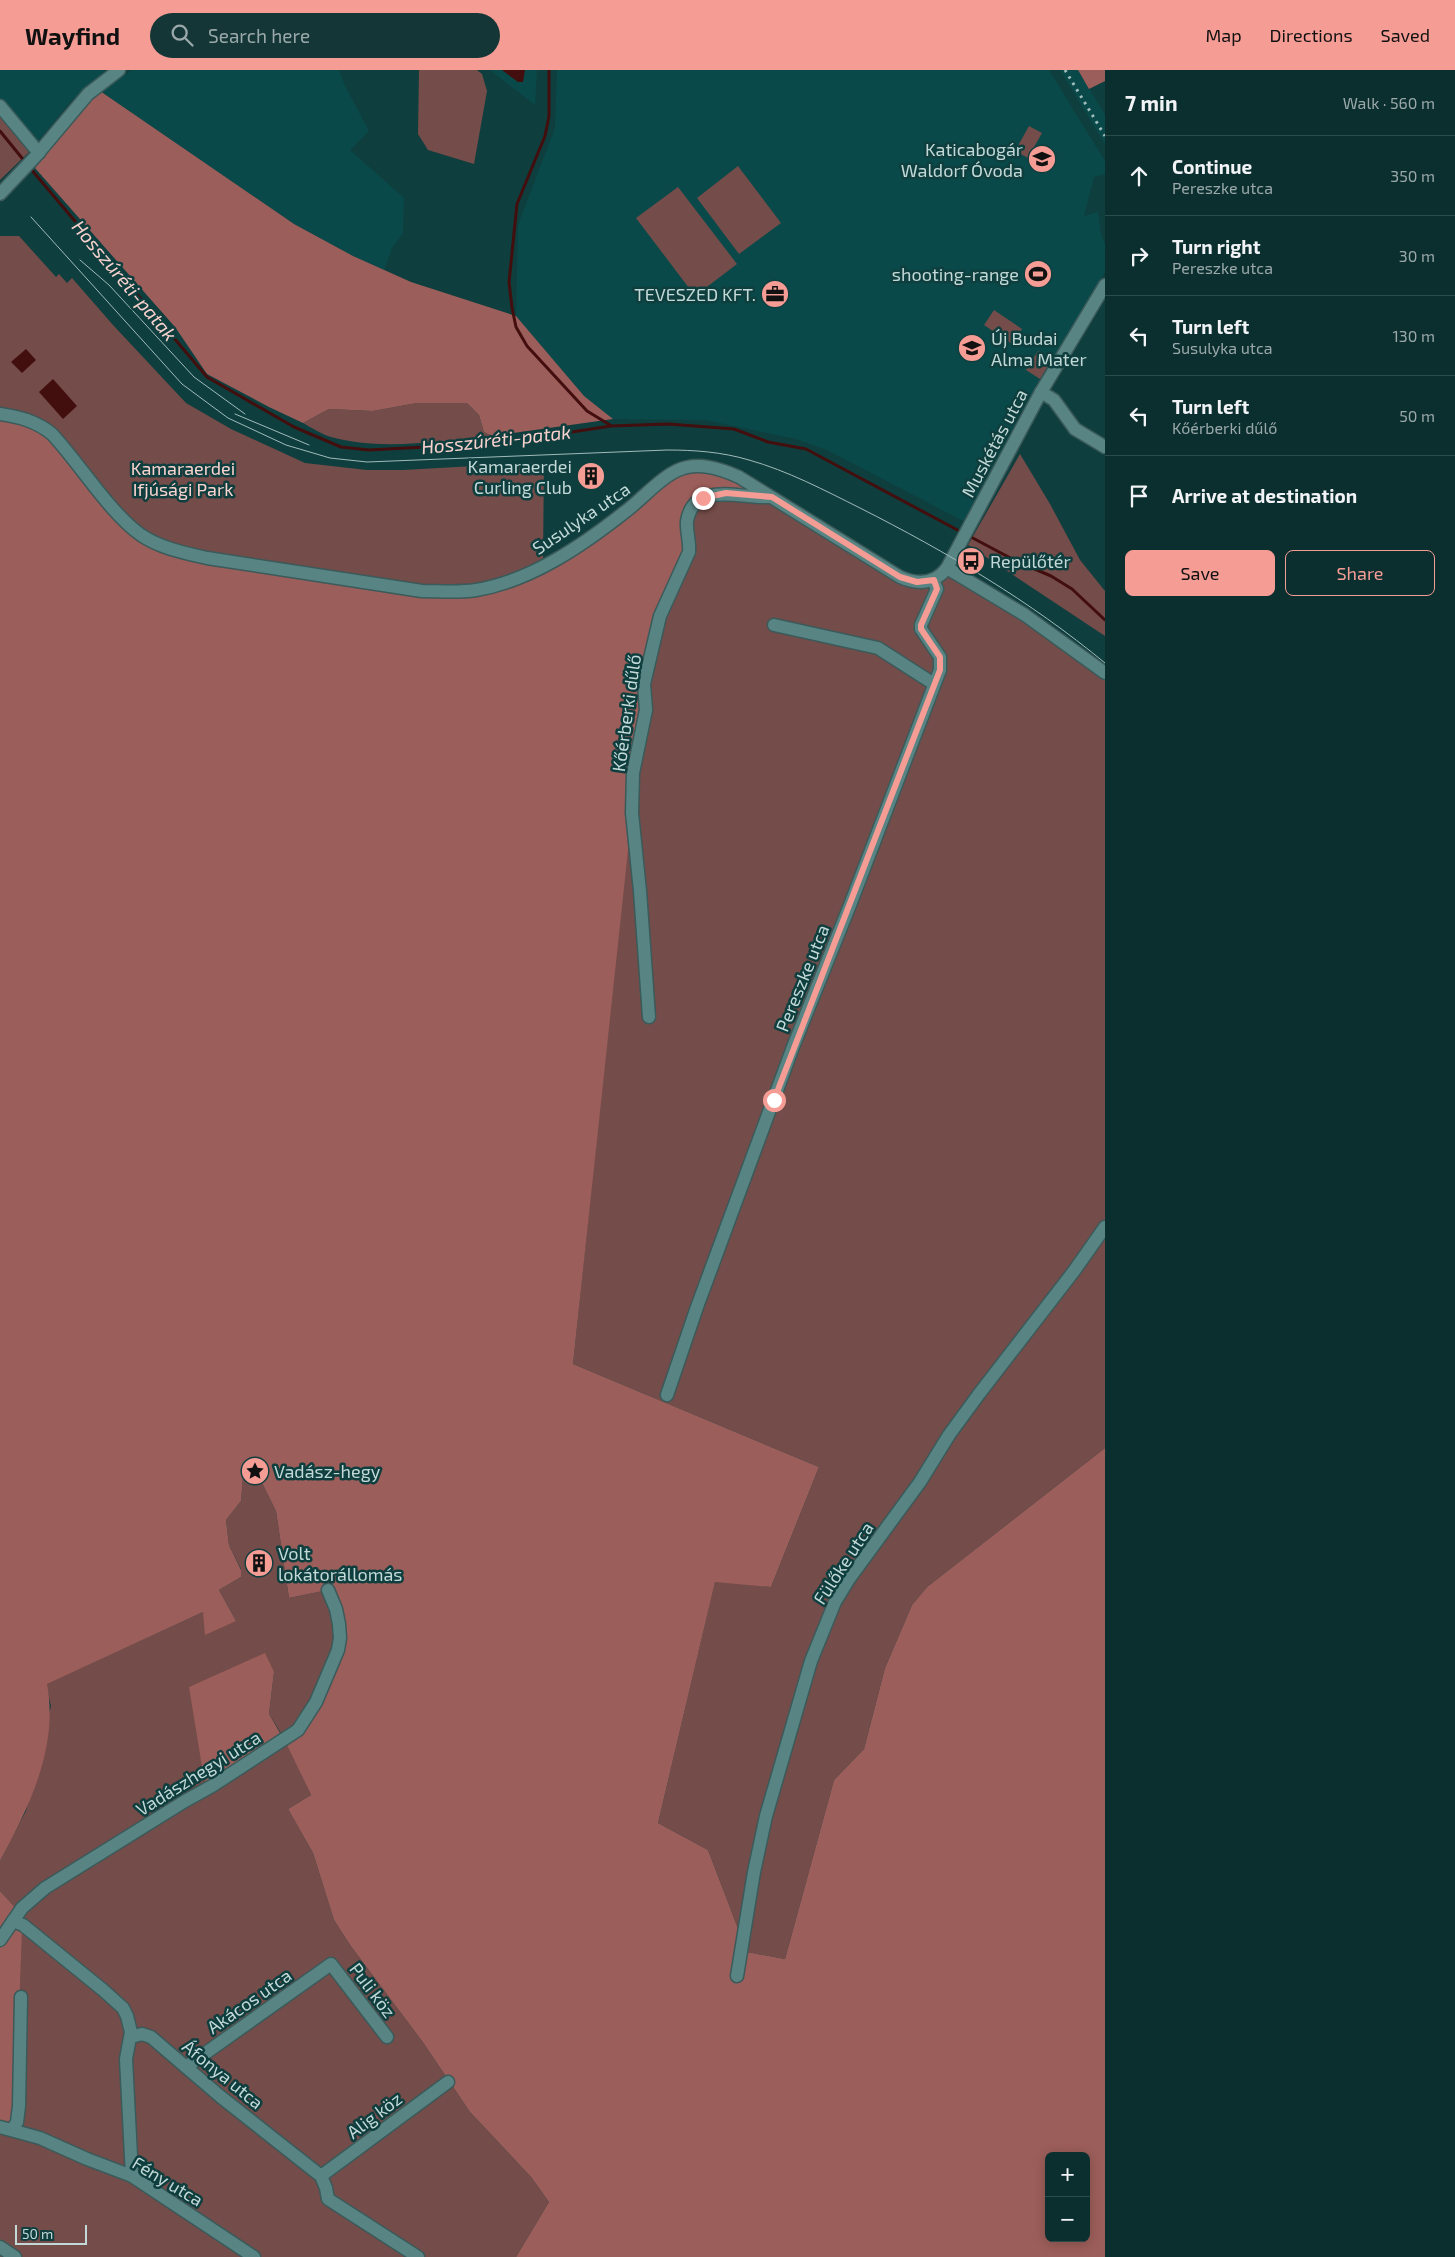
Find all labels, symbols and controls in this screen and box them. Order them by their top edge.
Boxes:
search box [150,13,500,58]
text: Wayfind [25,21,120,50]
icon: search [168,21,196,49]
text: Search here [208,24,310,47]
text: Map [1205,24,1242,46]
text: Directions [1270,24,1353,46]
text: Saved [1381,24,1430,46]
text: 7 min [1125,90,1178,115]
text: Walk · 560 m [1343,93,1435,112]
place label: Katicabogár Waldorf Óvoda [901,138,1023,181]
school or university icon: Katicabogár Waldorf Óvoda [1027,144,1057,174]
text: Continue [1172,155,1252,178]
icon: ahead [1125,162,1153,190]
text: 350 m [1390,166,1435,185]
text: Pereszke utca [1172,178,1273,197]
water label: Hosszúréti-patak [68,215,182,345]
text: Turn right [1172,235,1260,258]
icon: right [1125,242,1153,270]
text: 30 m [1399,246,1435,265]
text: Pereszke utca [1172,258,1273,277]
sports icon: shooting-range [1023,259,1053,289]
place label: shooting-range [892,263,1019,285]
office icon: TEVESZED KFT. [760,279,790,309]
place label: TEVESZED KFT. [634,283,756,305]
text: Turn left [1172,315,1249,338]
icon: left [1125,322,1153,350]
text: 130 m [1393,326,1435,345]
place label: Új Budai Alma Mater [991,327,1087,370]
school or university icon: Új Budai Alma Mater [957,333,987,363]
text: Susulyka utca [1172,338,1273,357]
street label: Muskétás utca [956,385,1032,501]
text: Turn left [1172,395,1249,418]
icon: left [1125,402,1153,430]
text: 50 m [1399,406,1435,425]
text: Kőérberki dűlő [1172,418,1277,437]
water label: Hosszúréti-patak [420,420,572,458]
place label: Kamaraerdei Curling Club [468,455,572,498]
park label: Kamaraerdei Ifjúsági Park [131,457,235,500]
building icon: Kamaraerdei Curling Club [576,461,606,491]
street label: Susulyka utca [528,477,634,559]
icon: arrive [1125,482,1153,510]
text: Arrive at destination [1172,484,1357,507]
route end [692,487,715,510]
bus stop icon: Repülőtér [956,546,986,576]
place label: Repülőtér [990,550,1071,572]
button: Save [1125,550,1275,596]
button: Share [1285,550,1435,596]
street label: Kőérberki dűlő [607,653,645,773]
street label: Pereszke utca [771,921,833,1035]
route start [763,1089,786,1112]
place icon: Vadász-hegy [240,1456,270,1486]
place label: Vadász-hegy [274,1460,381,1482]
street label: Fülőke utca [808,1518,878,1608]
place label: Volt lokátorállomás [278,1542,403,1585]
building icon: Volt lokátorállomás [244,1548,274,1578]
street label: Vadászhegyi utca [132,1726,264,1820]
street label: Puli köz [345,1958,401,2022]
street label: Akácos utca [203,1964,295,2038]
street label: Áfonya utca [178,2035,268,2113]
street label: Alig köz [342,2087,406,2143]
street label: Fény utca [129,2151,207,2211]
map controls [1045,2152,1090,2242]
button: + [1045,2152,1090,2197]
button: − [1045,2197,1090,2242]
scale bar [15,2222,88,2245]
text: 50 m [22,2225,53,2242]

